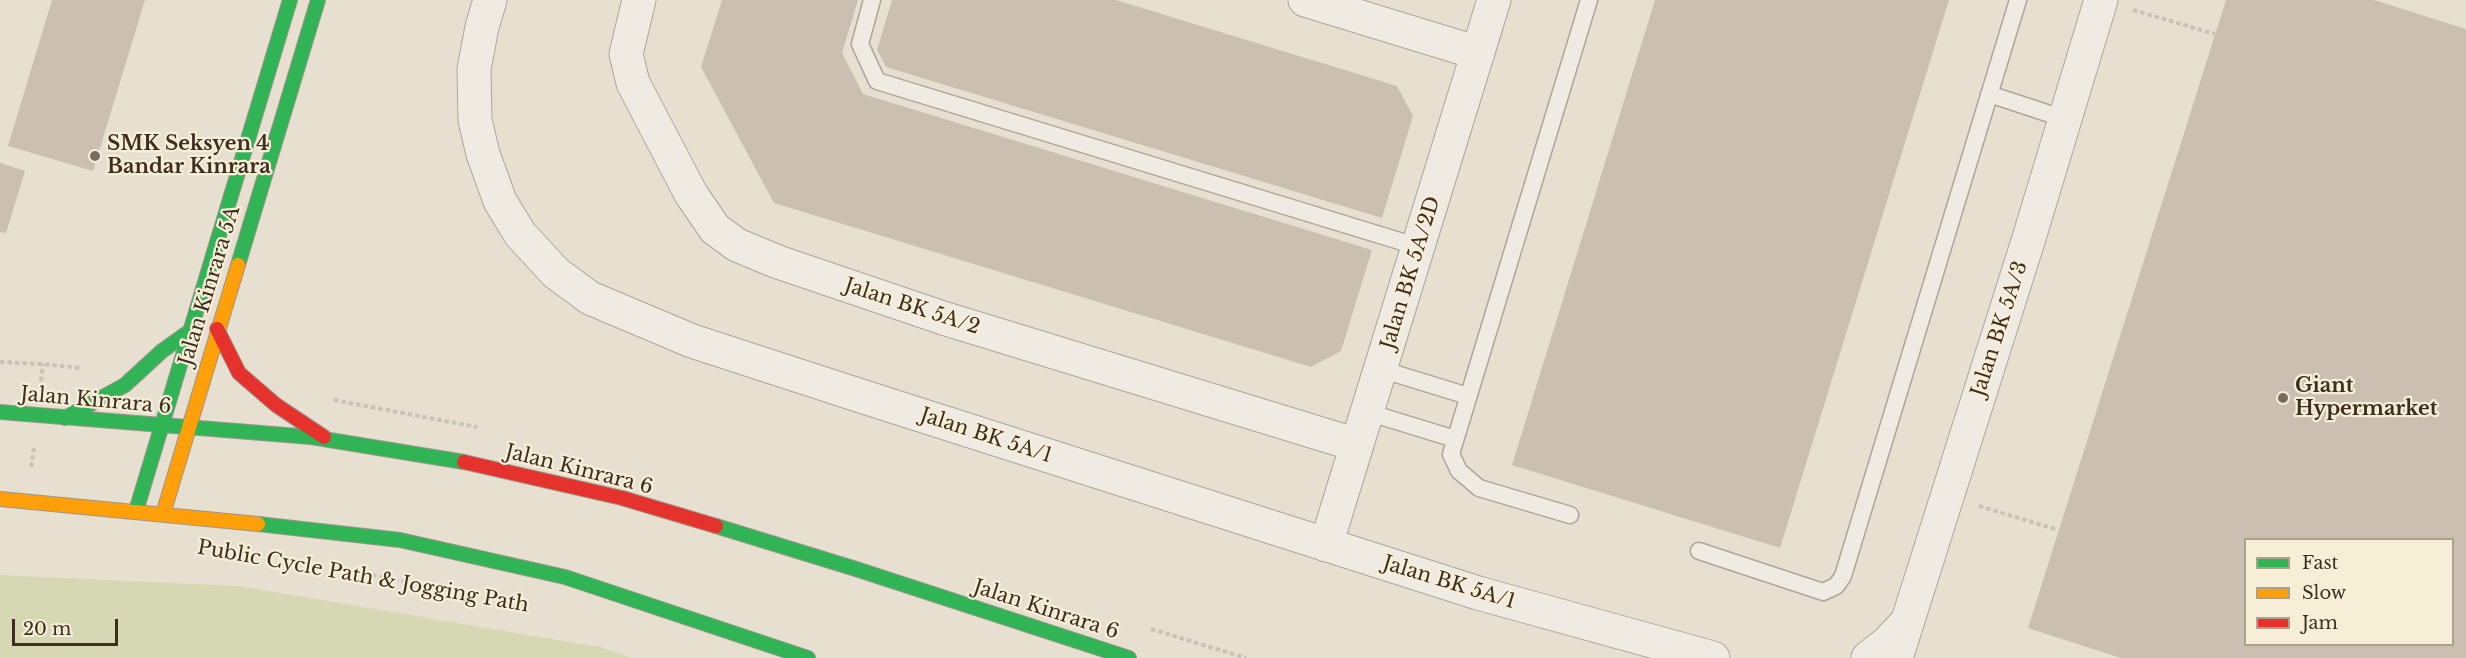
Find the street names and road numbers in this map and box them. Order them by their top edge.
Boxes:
street label: Jalan BK 5A/2D [1376,194,1446,352]
street label: Jalan Kinrara 5A [174,203,246,369]
street label: Jalan BK 5A/3 [1967,258,2033,400]
street label: Jalan BK 5A/2 [841,274,983,340]
street label: Jalan Kinrara 6 [20,382,172,420]
street label: Jalan BK 5A/1 [917,403,1055,469]
street label: Jalan Kinrara 6 [503,440,655,500]
street label: Public Cycle Path & Jogging Path [195,536,531,618]
street label: Jalan BK 5A/1 [1380,551,1518,615]
street label: Jalan Kinrara 6 [970,575,1122,645]

